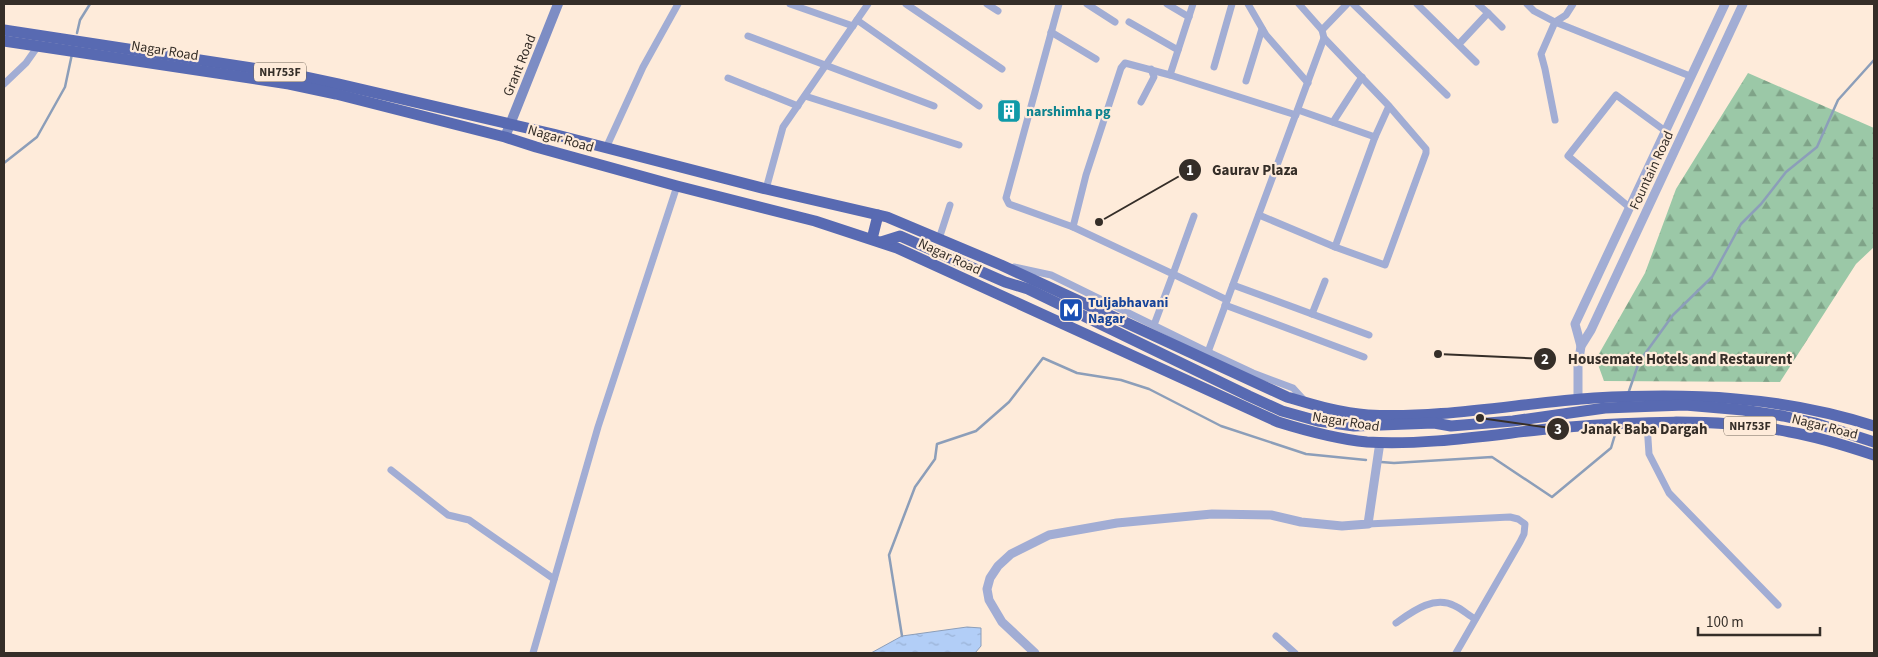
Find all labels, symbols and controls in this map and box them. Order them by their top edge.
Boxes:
street label: Grant Road [498,31,541,99]
street label: Nagar Road [130,36,200,66]
road number: NH753F [254,62,306,82]
building icon: narshimha pg [996,98,1022,124]
place label: narshimha pg [1026,102,1111,122]
street label: Nagar Road [525,120,596,158]
street label: Fountain Road [1625,128,1679,213]
callout: Gaurav Plaza [1177,155,1308,185]
text: 1 [1186,160,1194,181]
text: Gaurav Plaza [1212,160,1298,181]
street label: Nagar Road [915,234,984,280]
place label: Tuljabhavani Nagar [1088,293,1168,329]
metro station icon: Tuljabhavani Nagar [1058,297,1084,323]
callout: Housemate Hotels and Restaurent [1533,344,1802,374]
text: 2 [1541,349,1549,370]
text: Housemate Hotels and Restaurent [1568,349,1792,370]
street label: Nagar Road [1311,407,1381,437]
street label: Nagar Road [1789,409,1860,445]
callout: Janak Baba Dargah [1545,414,1717,444]
road number: NH753F [1724,416,1776,436]
text: 3 [1554,419,1562,440]
text: Janak Baba Dargah [1580,419,1708,440]
scale bar [1698,604,1820,636]
text: 100 m [1706,612,1744,633]

